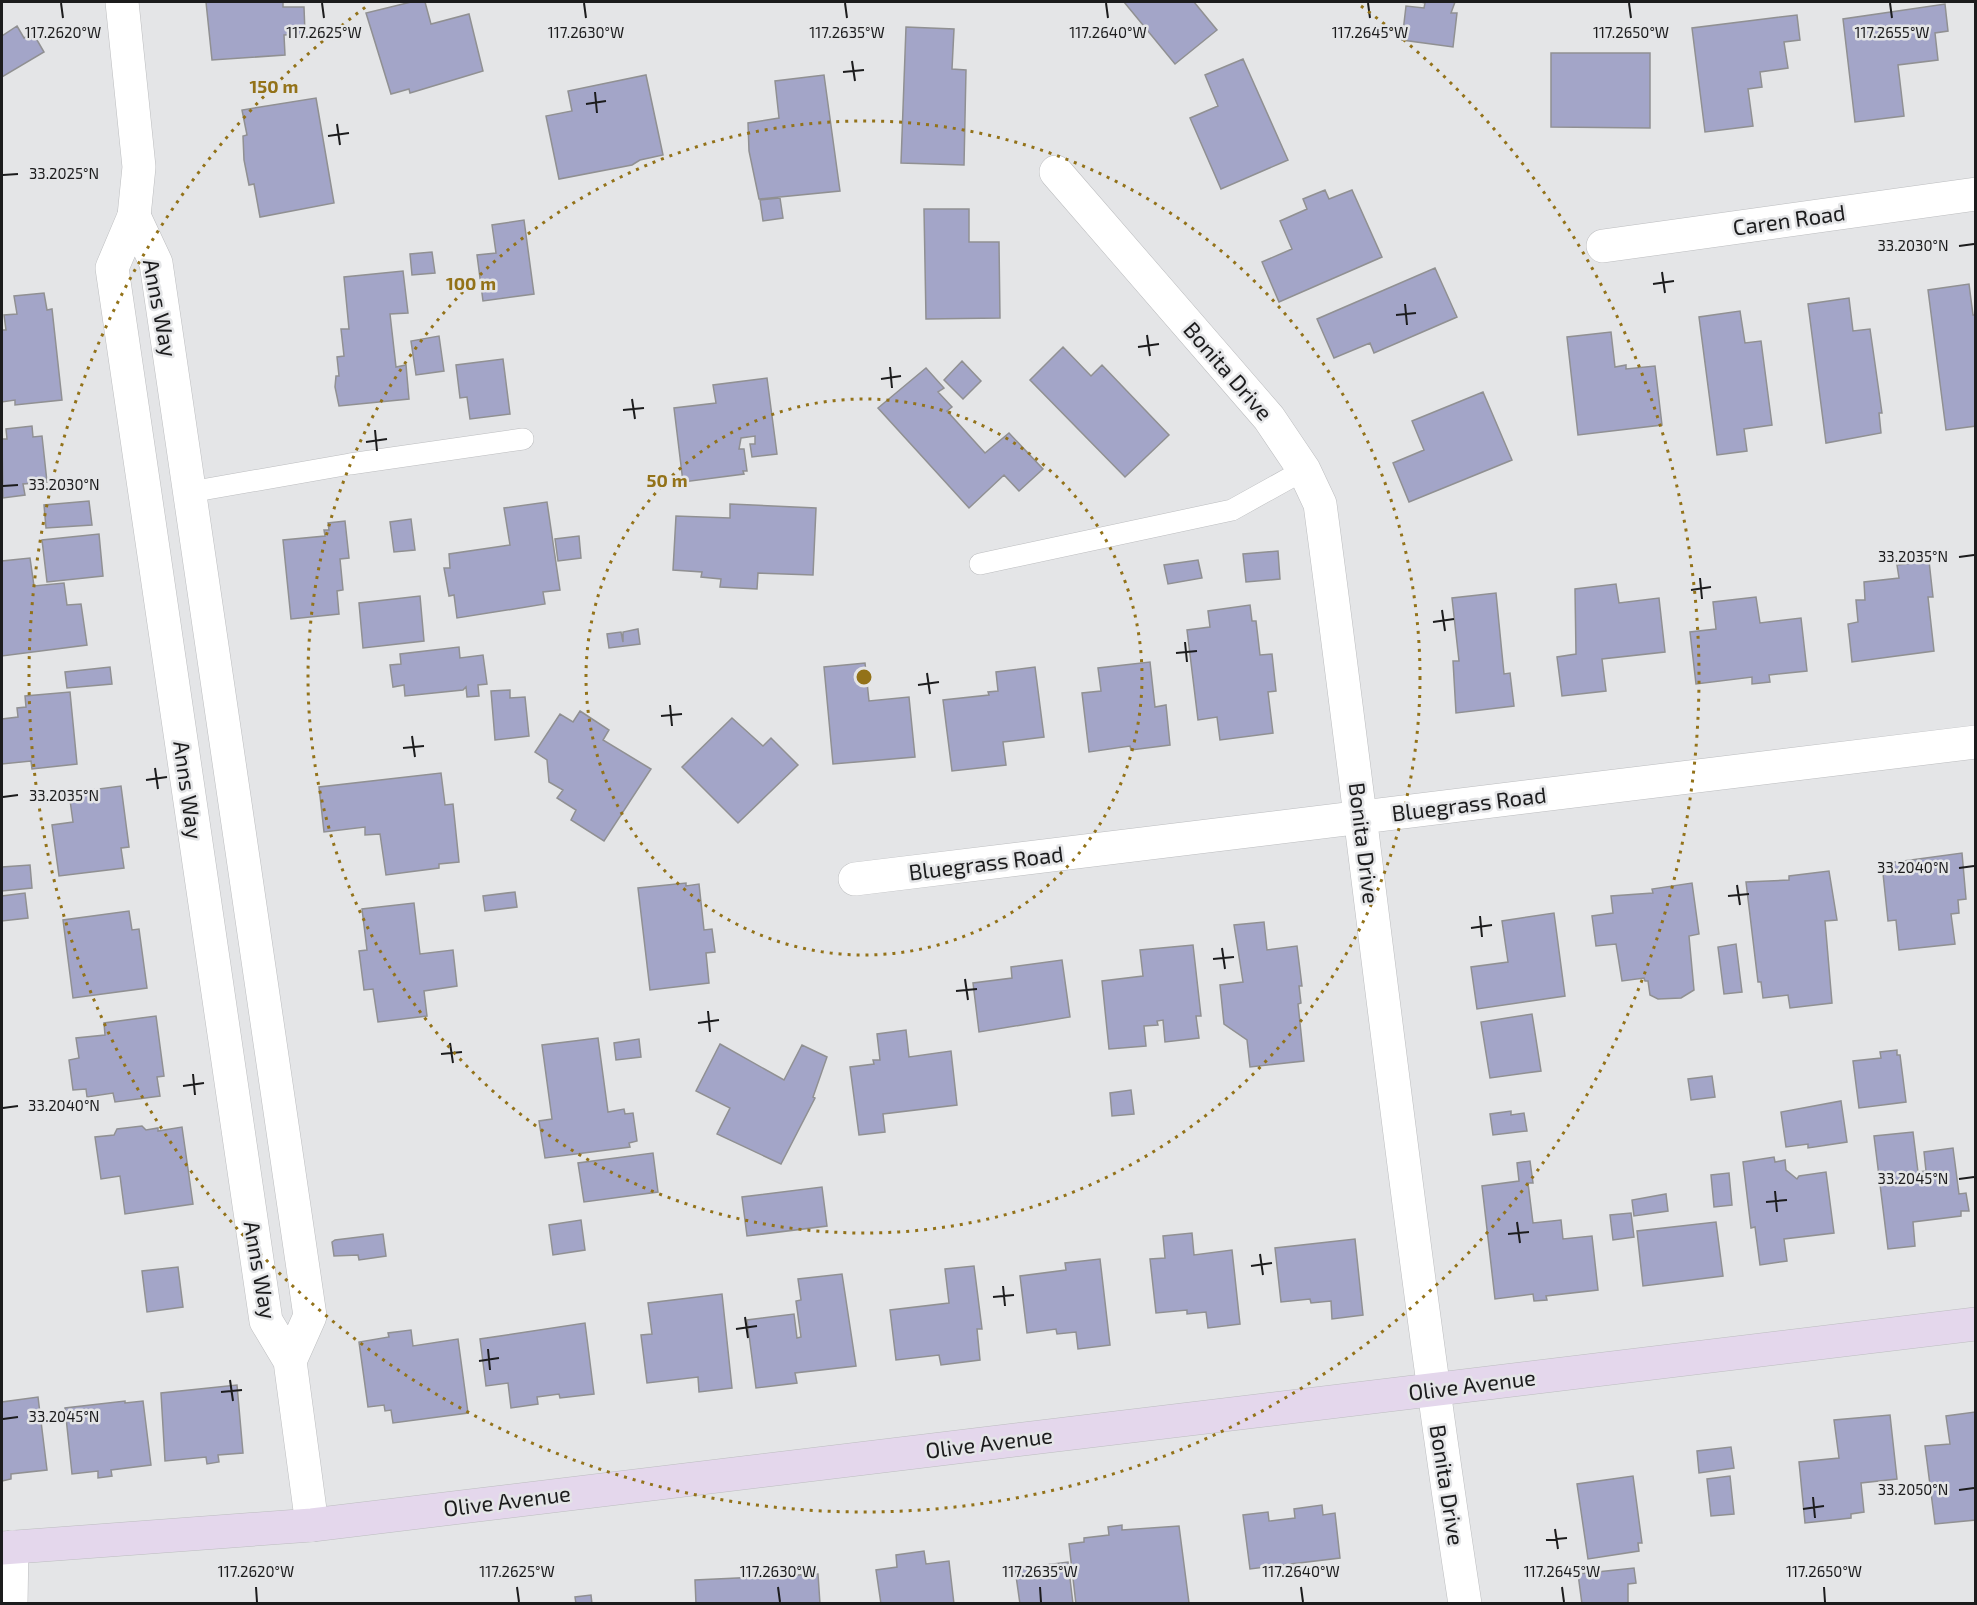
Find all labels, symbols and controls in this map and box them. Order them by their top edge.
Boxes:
text: 117.2620°W [25,23,101,41]
text: 117.2625°W [286,23,362,41]
text: 117.2630°W [548,23,624,41]
text: 117.2635°W [809,23,885,41]
text: 117.2640°W [1069,23,1147,41]
text: 117.2645°W [1332,23,1408,41]
text: 117.2650°W [1593,23,1669,41]
text: 117.2655°W [1854,23,1930,41]
text: 150 m [250,75,298,97]
text: 33.2025°N [29,164,99,182]
street label: Caren Road [1731,198,1847,240]
text: 33.2030°N [1878,236,1949,254]
street label: Anns Way [139,257,183,359]
text: 100 m [446,272,496,294]
street label: Bonita Drive [1179,316,1279,425]
text: 50 m [646,469,688,491]
text: 33.2030°N [29,475,100,493]
text: 33.2035°N [1878,547,1948,565]
centre of rings [854,667,874,687]
street label: Anns Way [169,739,209,841]
street label: Bonita Drive [1345,781,1385,905]
street label: Bluegrass Road [1390,781,1548,825]
text: 33.2035°N [29,786,99,804]
street label: Bluegrass Road [907,840,1065,884]
text: 33.2040°N [1877,858,1949,876]
text: 33.2040°N [28,1096,100,1114]
text: 33.2045°N [1878,1169,1948,1187]
street label: Anns Way [240,1219,282,1321]
street label: Olive Avenue [1407,1363,1537,1405]
text: 33.2045°N [29,1407,99,1425]
street label: Olive Avenue [924,1421,1054,1463]
street label: Bonita Drive [1426,1423,1470,1547]
street label: Olive Avenue [442,1479,572,1521]
text: 33.2050°N [1878,1480,1948,1498]
text: 117.2620°W [218,1562,294,1580]
text: 117.2625°W [479,1562,555,1580]
text: 117.2630°W [740,1562,816,1580]
text: 117.2635°W [1002,1562,1078,1580]
text: 117.2640°W [1262,1562,1340,1580]
text: 117.2645°W [1524,1562,1600,1580]
text: 117.2650°W [1786,1562,1862,1580]

